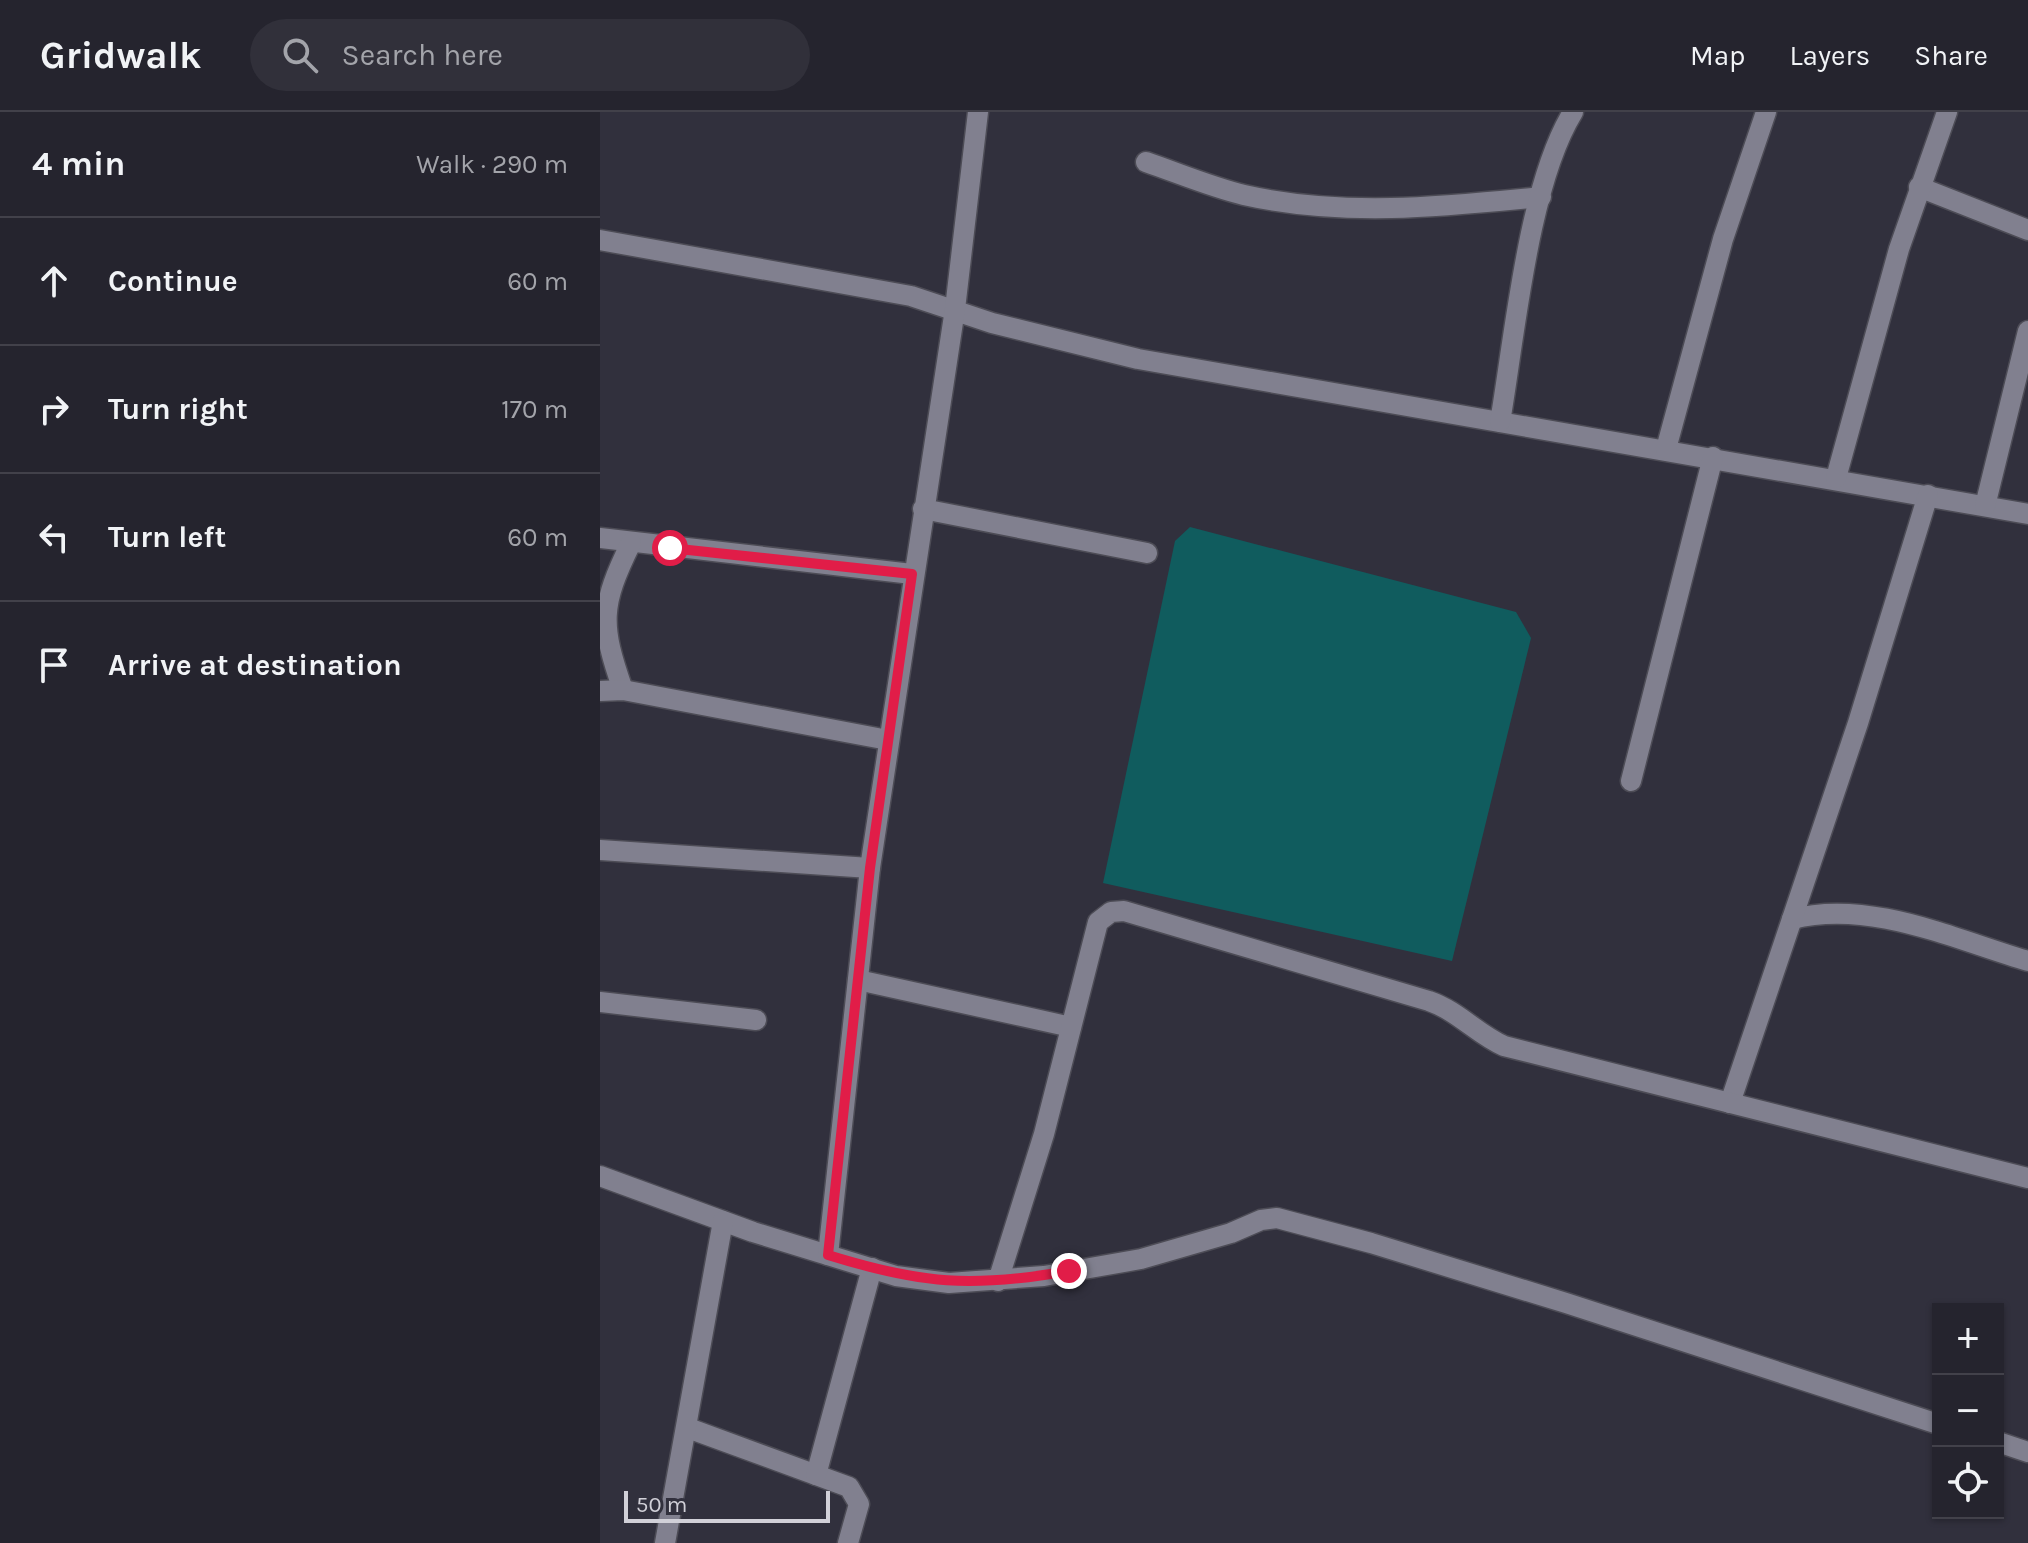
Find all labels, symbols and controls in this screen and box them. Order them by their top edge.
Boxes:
search box [250,19,810,91]
text: Gridwalk [40,33,202,78]
icon: search [278,33,322,77]
text: Search here [342,37,503,73]
text: Map [1690,39,1745,72]
text: Layers [1789,39,1870,72]
text: Share [1914,39,1988,72]
text: 4 min [32,144,125,184]
text: Walk · 290 m [416,149,568,180]
icon: ahead [32,259,76,303]
text: Continue [108,263,238,299]
text: 60 m [507,266,568,297]
icon: right [32,387,76,431]
text: Turn right [108,391,248,427]
text: 170 m [501,394,568,425]
icon: left [32,515,76,559]
text: Turn left [108,519,226,555]
text: 60 m [507,522,568,553]
route start [652,530,688,566]
icon: arrive [32,643,76,687]
text: Arrive at destination [108,647,402,683]
route end [1051,1253,1087,1289]
map controls [1932,1303,2004,1519]
button: + [1932,1303,2004,1375]
button: − [1932,1375,2004,1447]
button: locate [1932,1447,2004,1519]
scale bar [624,1487,830,1523]
text: 50 m [636,1492,687,1518]

